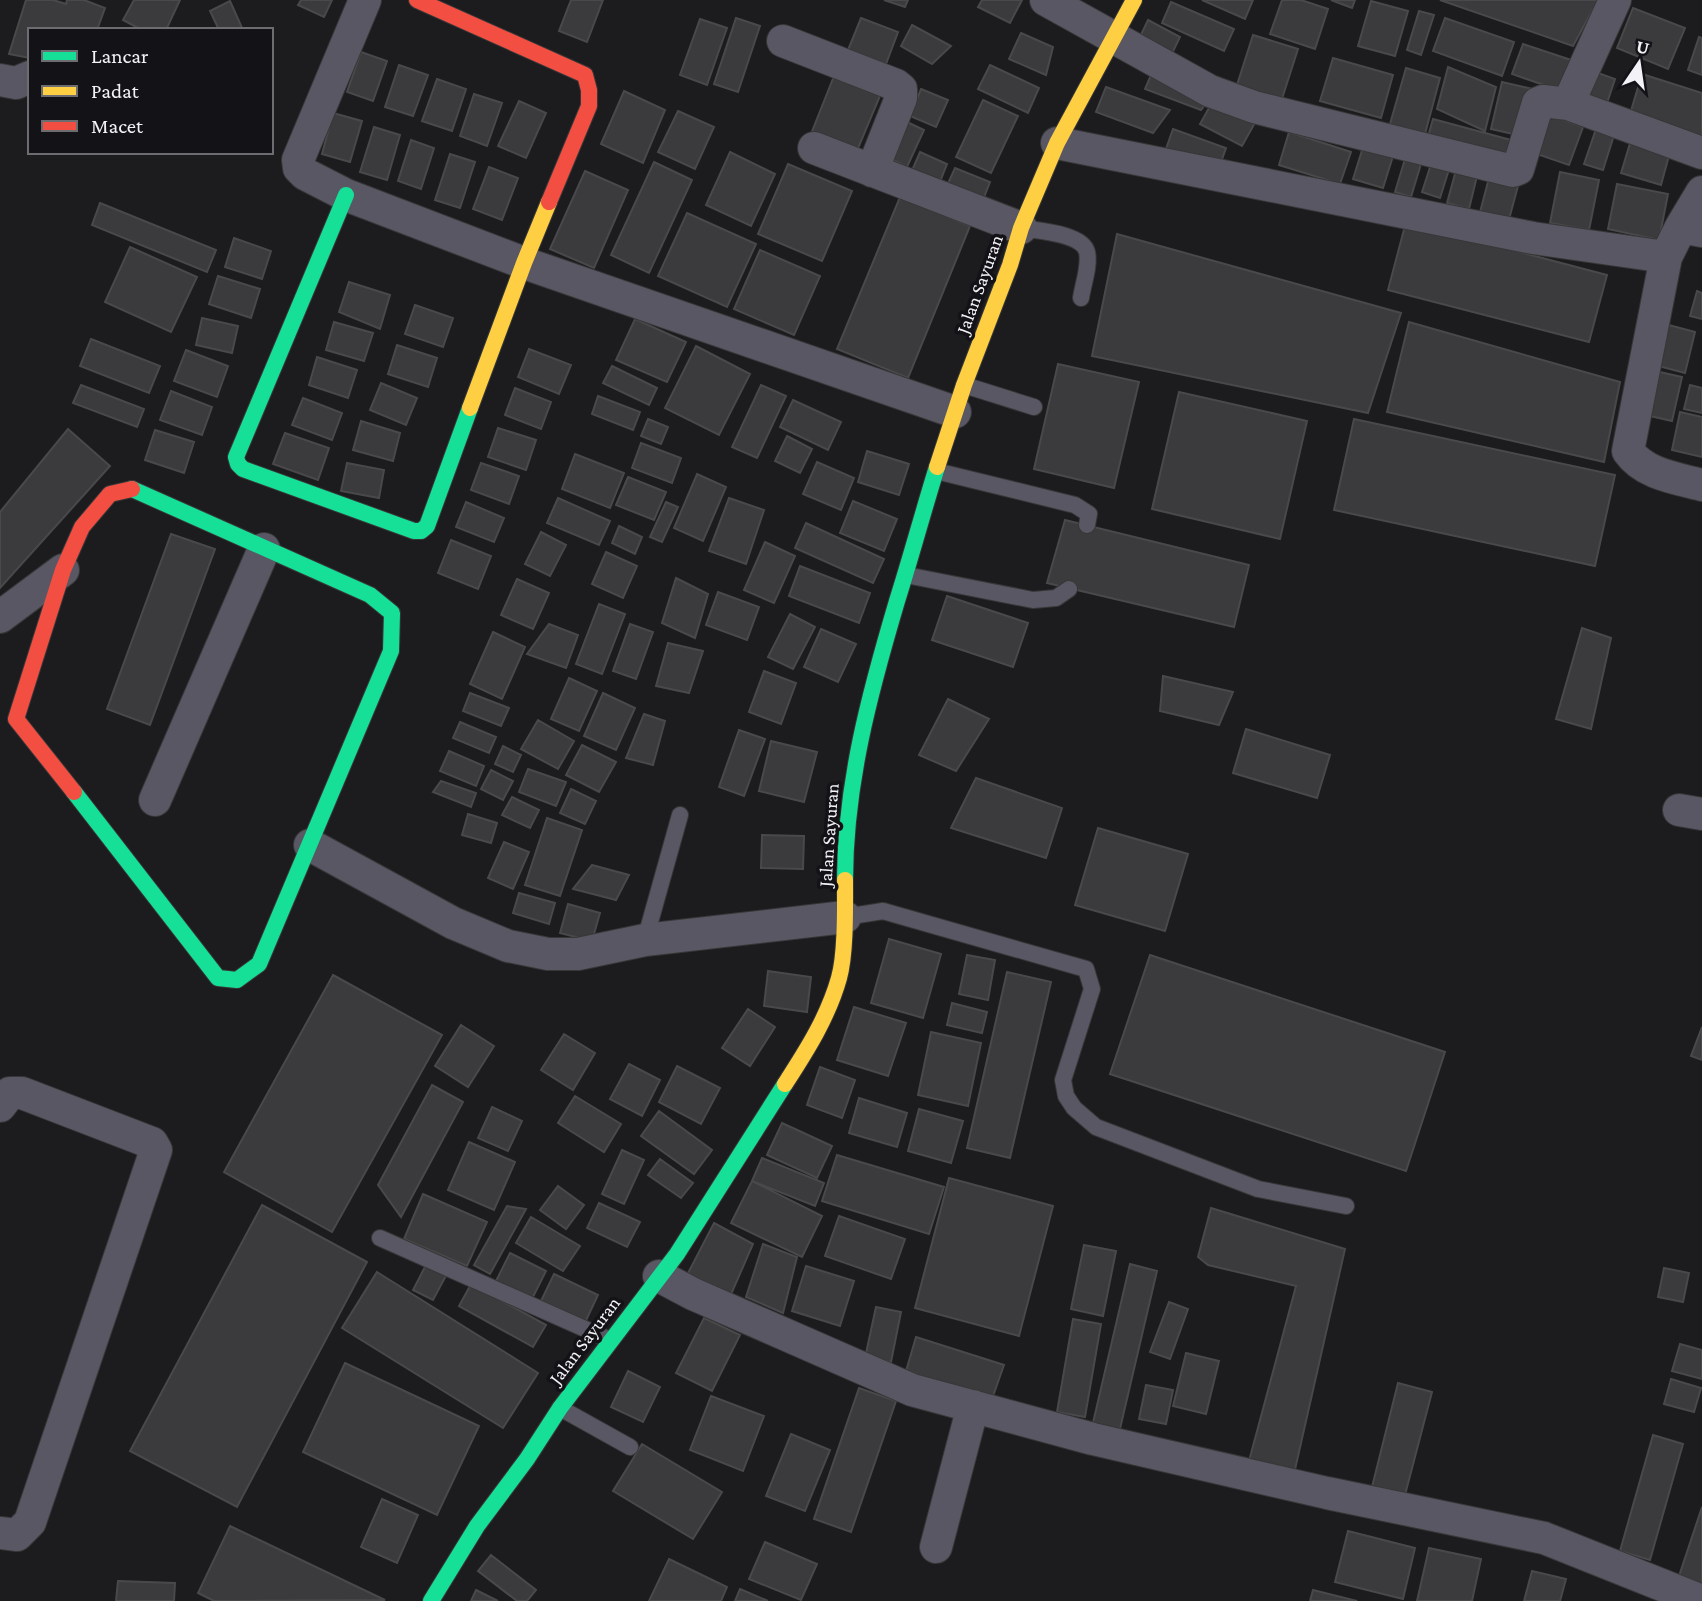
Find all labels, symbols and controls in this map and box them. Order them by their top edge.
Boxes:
legend [28,28,273,154]
north arrow [1604,28,1674,98]
text: U [1634,35,1651,59]
text: Lancar [91,44,149,68]
text: Padat [91,79,140,103]
text: Macet [91,114,144,138]
street label: Jalan Sayuran [951,232,1007,338]
street label: Jalan Sayuran [814,783,843,890]
street label: Jalan Sayuran [544,1293,624,1390]

